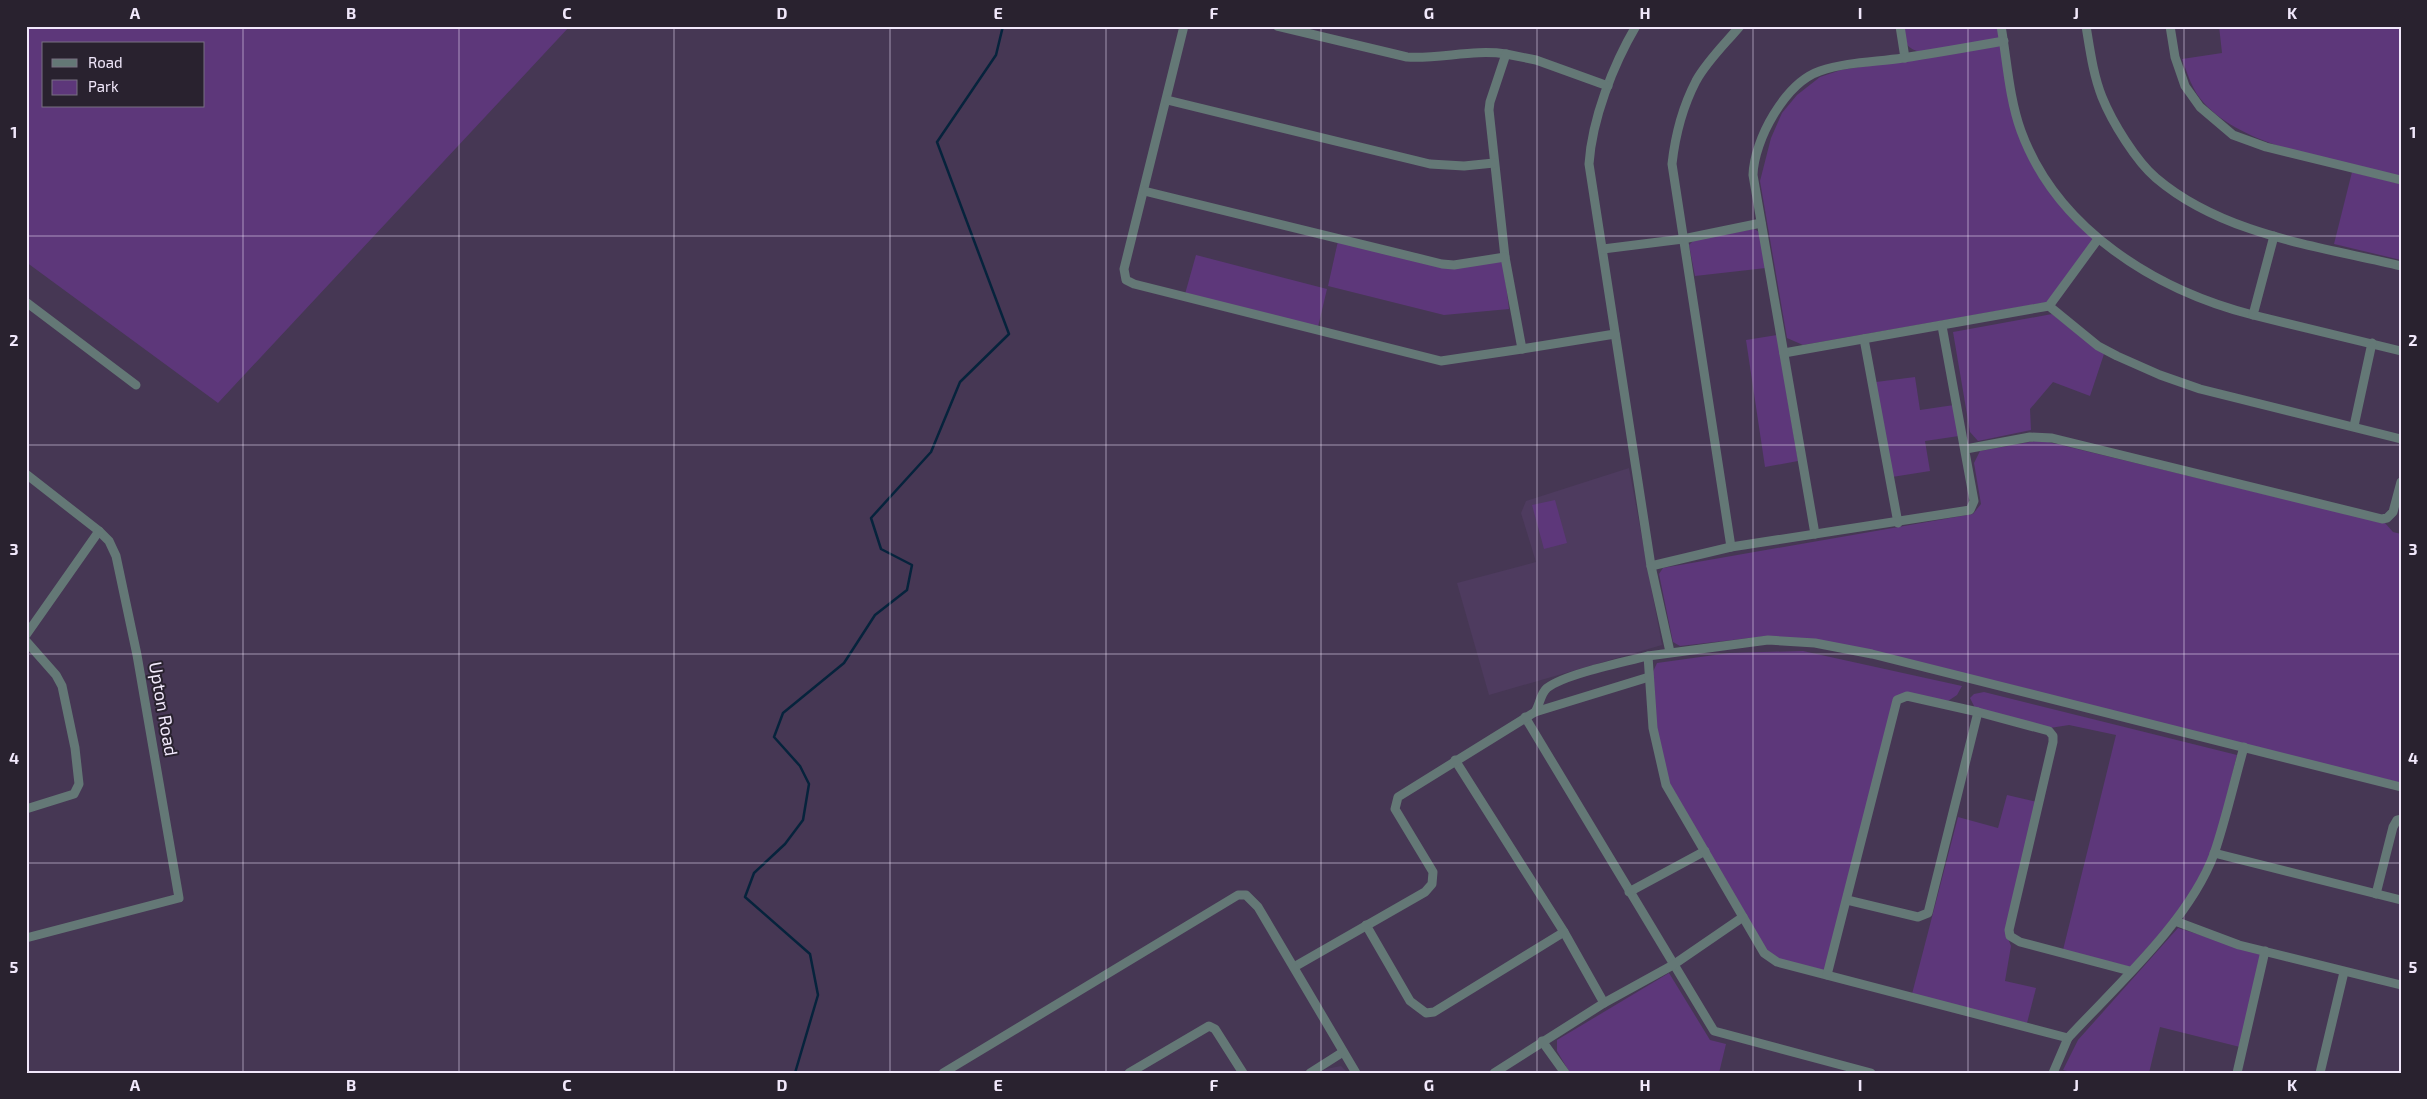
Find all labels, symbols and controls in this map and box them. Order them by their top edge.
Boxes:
text: A [130,3,141,22]
text: B [346,3,356,22]
text: C [562,3,572,22]
text: D [777,3,788,22]
text: E [993,3,1003,22]
text: F [1210,3,1219,22]
text: G [1424,3,1434,22]
text: H [1639,3,1651,22]
text: I [1858,3,1862,22]
text: J [2073,3,2079,22]
text: K [2287,3,2298,22]
legend [42,42,205,108]
text: Road [88,53,123,71]
text: Park [88,77,119,95]
text: 1 [11,122,17,141]
text: 1 [2410,122,2416,141]
text: 2 [9,330,19,349]
text: 2 [2408,330,2418,349]
text: 3 [9,539,19,558]
text: 3 [2408,539,2418,558]
street label: Upton Road [145,660,183,758]
text: 4 [9,748,19,767]
text: 4 [2408,748,2418,767]
text: 5 [10,957,19,976]
text: 5 [2409,957,2418,976]
text: A [130,1075,141,1094]
text: B [346,1075,356,1094]
text: C [562,1075,572,1094]
text: D [777,1075,788,1094]
text: E [993,1075,1003,1094]
text: F [1210,1075,1219,1094]
text: G [1424,1075,1434,1094]
text: H [1639,1075,1651,1094]
text: I [1858,1075,1862,1094]
text: J [2073,1075,2079,1094]
text: K [2287,1075,2298,1094]

